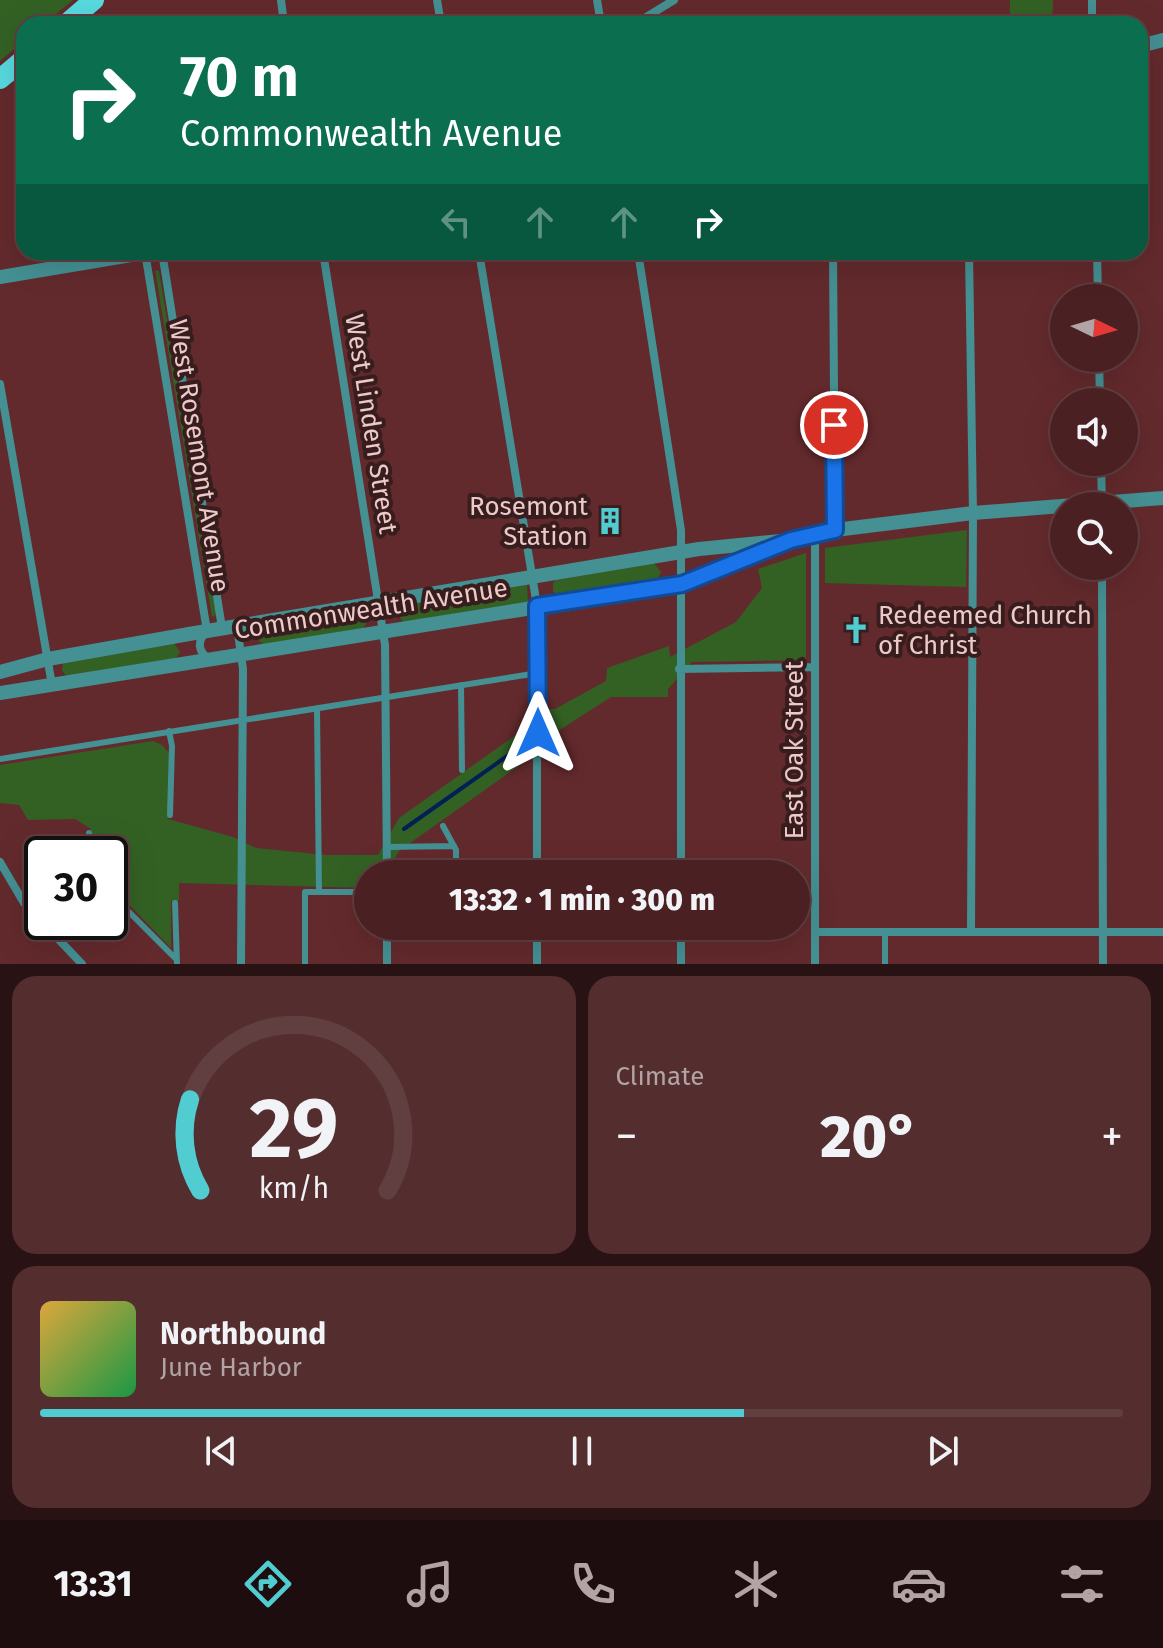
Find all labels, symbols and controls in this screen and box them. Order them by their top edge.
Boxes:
text: 70 m [180,44,299,111]
icon: right [48,48,152,152]
text: Commonwealth Avenue [180,112,562,156]
icon: left [434,200,478,244]
icon: ahead [518,200,562,244]
icon: ahead [602,200,646,244]
icon: right [686,200,730,244]
north arrow [1050,284,1138,372]
map controls [1050,284,1138,580]
street label: West Linden Street [338,312,404,537]
street label: West Rosemont Avenue [162,317,236,595]
button: sound [1050,388,1138,476]
pin [800,391,868,459]
icon: arrive [812,403,856,447]
place label: Rosemont Station [469,491,589,552]
button: search [1050,492,1138,580]
building icon: Rosemont Station [595,506,625,536]
street label: Commonwealth Avenue [232,572,510,646]
place label: Redeemed Church of Christ [878,600,1092,661]
church icon: Redeemed Church of Christ [841,615,871,645]
street label: East Oak Street [779,660,810,839]
position arrow [496,691,580,775]
speed limit sign: 30 [24,836,128,940]
text: 13:32 · 1 min · 300 m [449,882,715,918]
text: Climate [616,1061,704,1092]
text: 29 [249,1079,338,1179]
text: 20° [820,1101,918,1173]
text: − [616,1110,638,1163]
text: + [1101,1110,1123,1163]
text: km/h [258,1171,329,1206]
text: Northbound [160,1316,326,1352]
text: June Harbor [160,1352,302,1383]
icon: previous [199,1429,243,1473]
icon: pause [560,1429,604,1473]
icon: next [921,1429,965,1473]
icon: directions [240,1556,296,1612]
icon: music [402,1556,458,1612]
icon: phone [565,1556,621,1612]
icon: climate [728,1556,784,1612]
icon: car [891,1556,947,1612]
icon: filters [1054,1556,1110,1612]
text: 13:31 [53,1562,133,1606]

